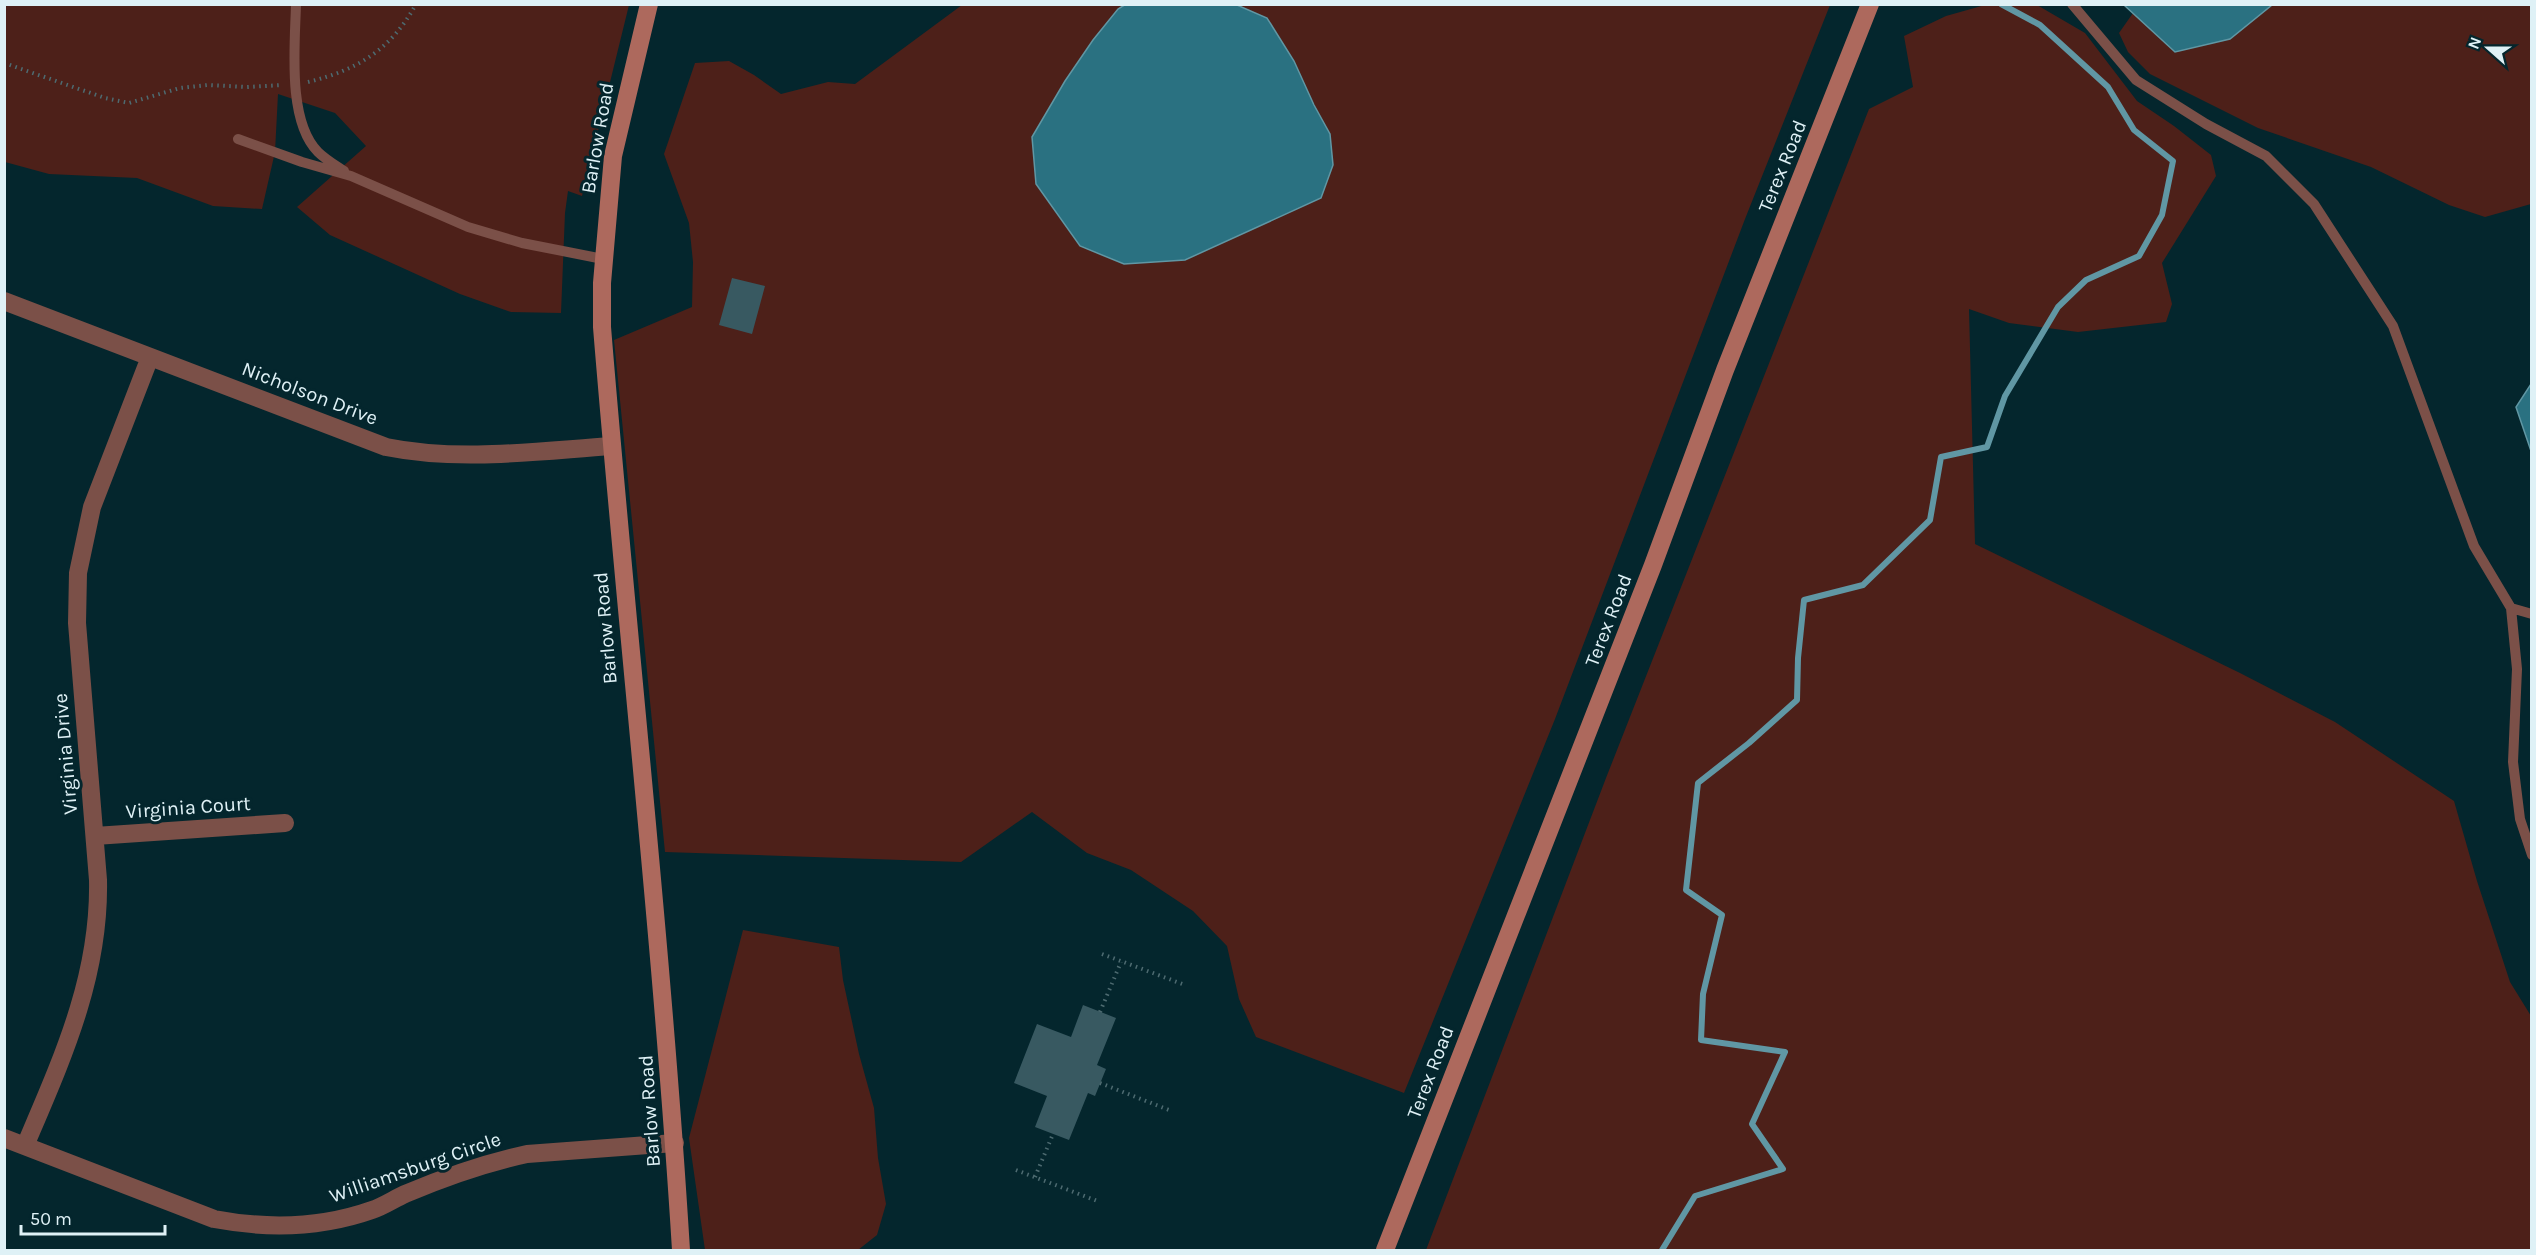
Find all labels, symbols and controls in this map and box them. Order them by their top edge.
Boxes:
north arrow [2458,18,2518,78]
text: N [2464,34,2485,52]
street label: Barlow Road [576,81,619,195]
street label: Terex Road [1754,117,1811,216]
street label: Nicholson Drive [239,357,381,430]
street label: Barlow Road [589,571,622,685]
street label: Terex Road [1580,571,1637,670]
street label: Virginia Drive [49,692,82,816]
street label: Virginia Court [125,792,252,823]
street label: Terex Road [1402,1023,1459,1122]
street label: Barlow Road [634,1054,665,1168]
street label: Williamsburg Circle [326,1127,504,1208]
scale bar [21,1198,165,1236]
text: 50 m [30,1208,72,1230]

